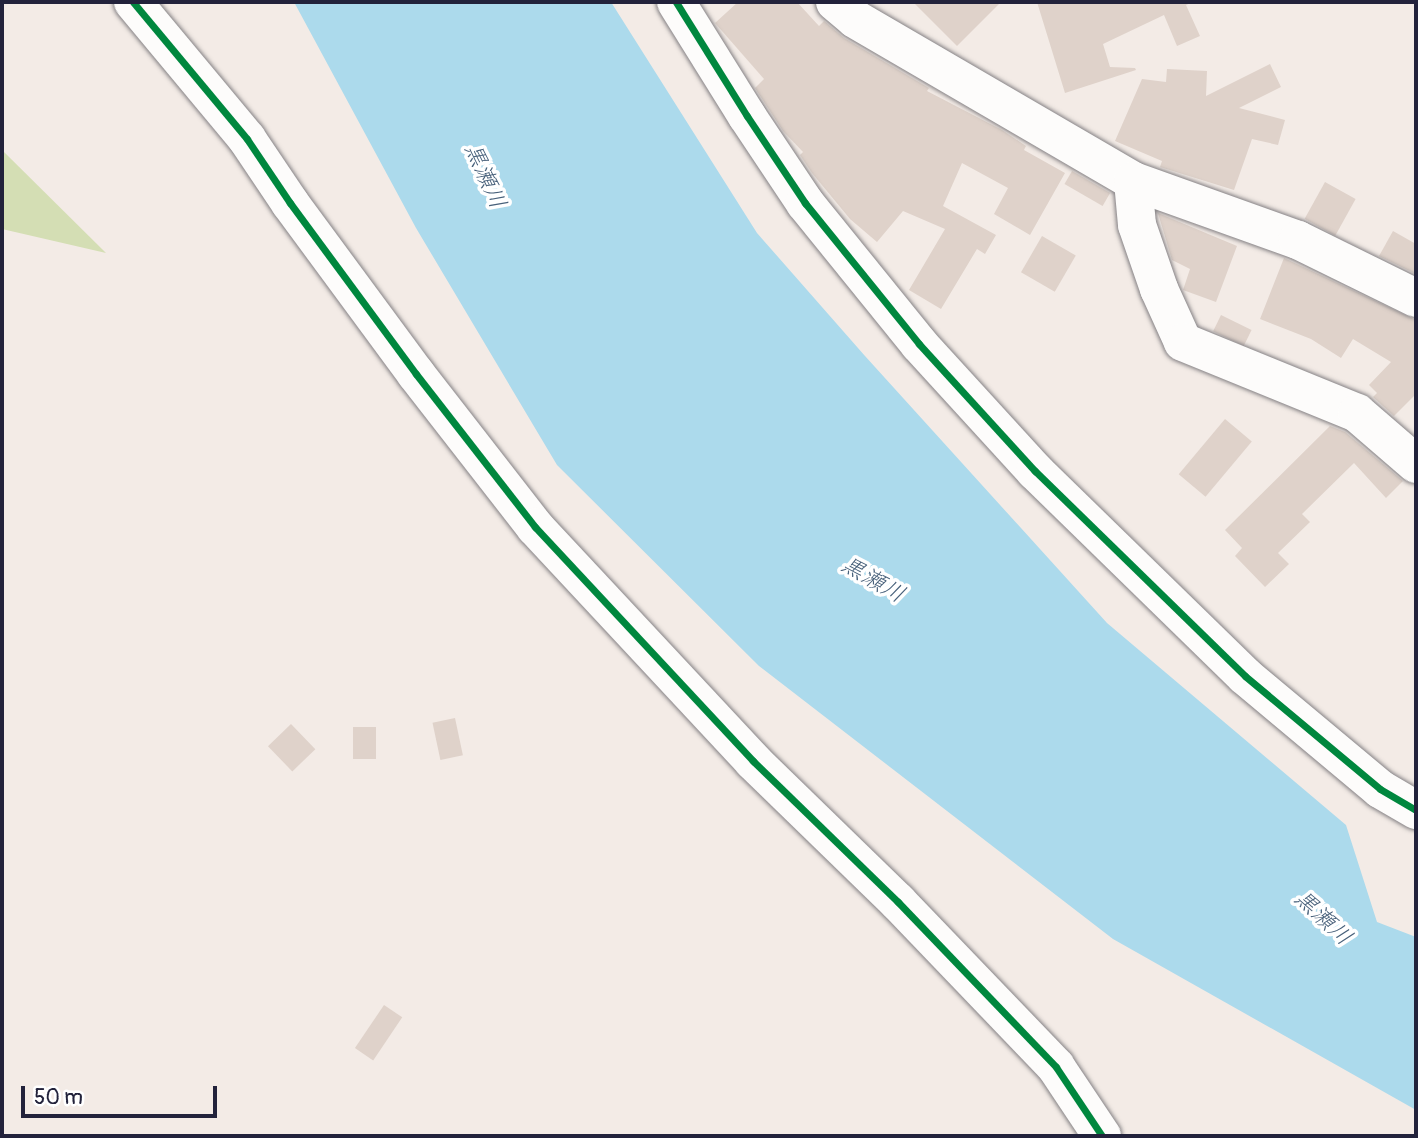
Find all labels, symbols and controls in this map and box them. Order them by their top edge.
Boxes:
water label: 黒瀬川 [458,139,512,213]
water label: 黒瀬川 [836,551,910,609]
water label: 黒瀬川 [1288,884,1358,952]
scale bar [24,1072,220,1116]
text: 50 m [34,1084,83,1111]

